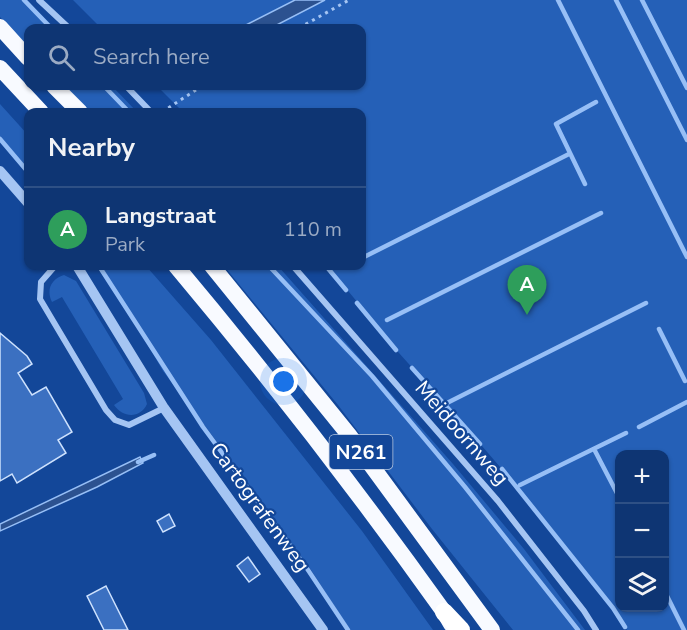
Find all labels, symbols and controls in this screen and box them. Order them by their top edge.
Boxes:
search box [24,24,366,90]
icon: search [45,41,78,74]
text: Search here [93,42,210,72]
text: Nearby [48,130,135,165]
text: Langstraat [105,201,216,231]
text: A [60,216,75,243]
text: 110 m [284,216,342,243]
text: Park [105,231,145,258]
pin: A [508,266,546,315]
your location [269,367,298,396]
street label: Meidoornweg [409,375,515,491]
road number: N261 [330,435,392,469]
street label: Cartografenweg [204,437,316,577]
map controls [615,450,669,612]
button: + [615,450,669,504]
button: − [615,504,669,558]
button: layers [615,558,669,612]

